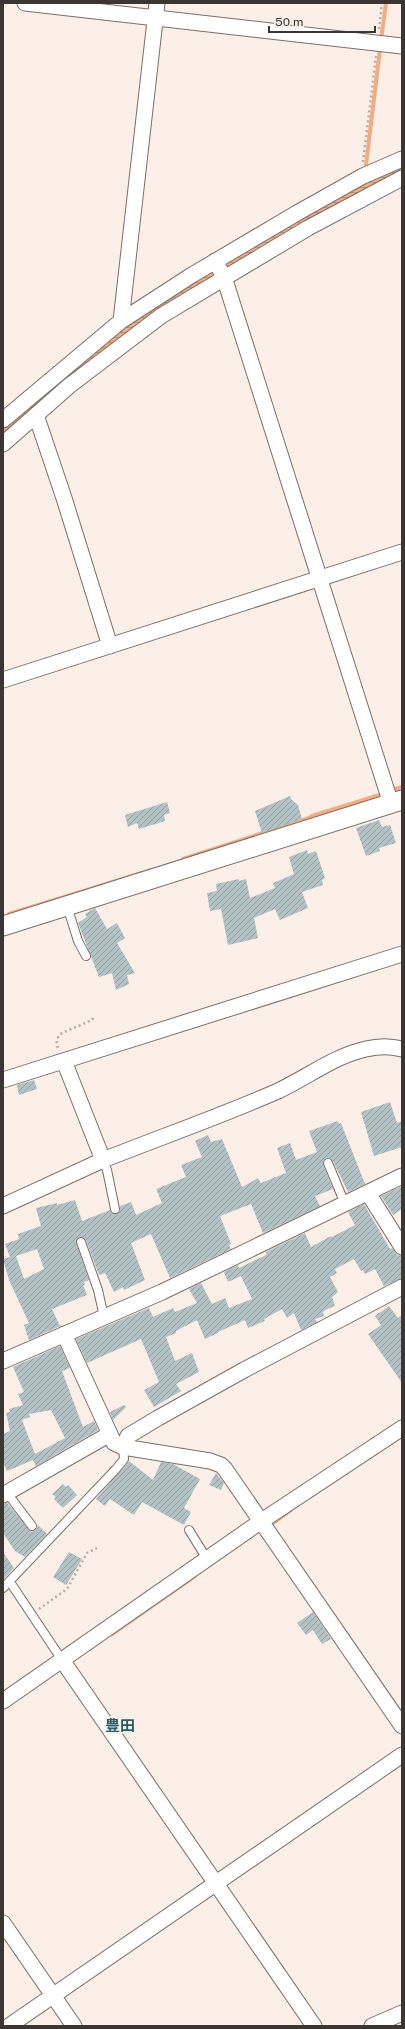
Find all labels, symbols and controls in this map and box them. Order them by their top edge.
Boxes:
scale bar [269,8,375,34]
text: 50 m [275,15,303,29]
district label: 豊田 [105,1717,135,1734]

